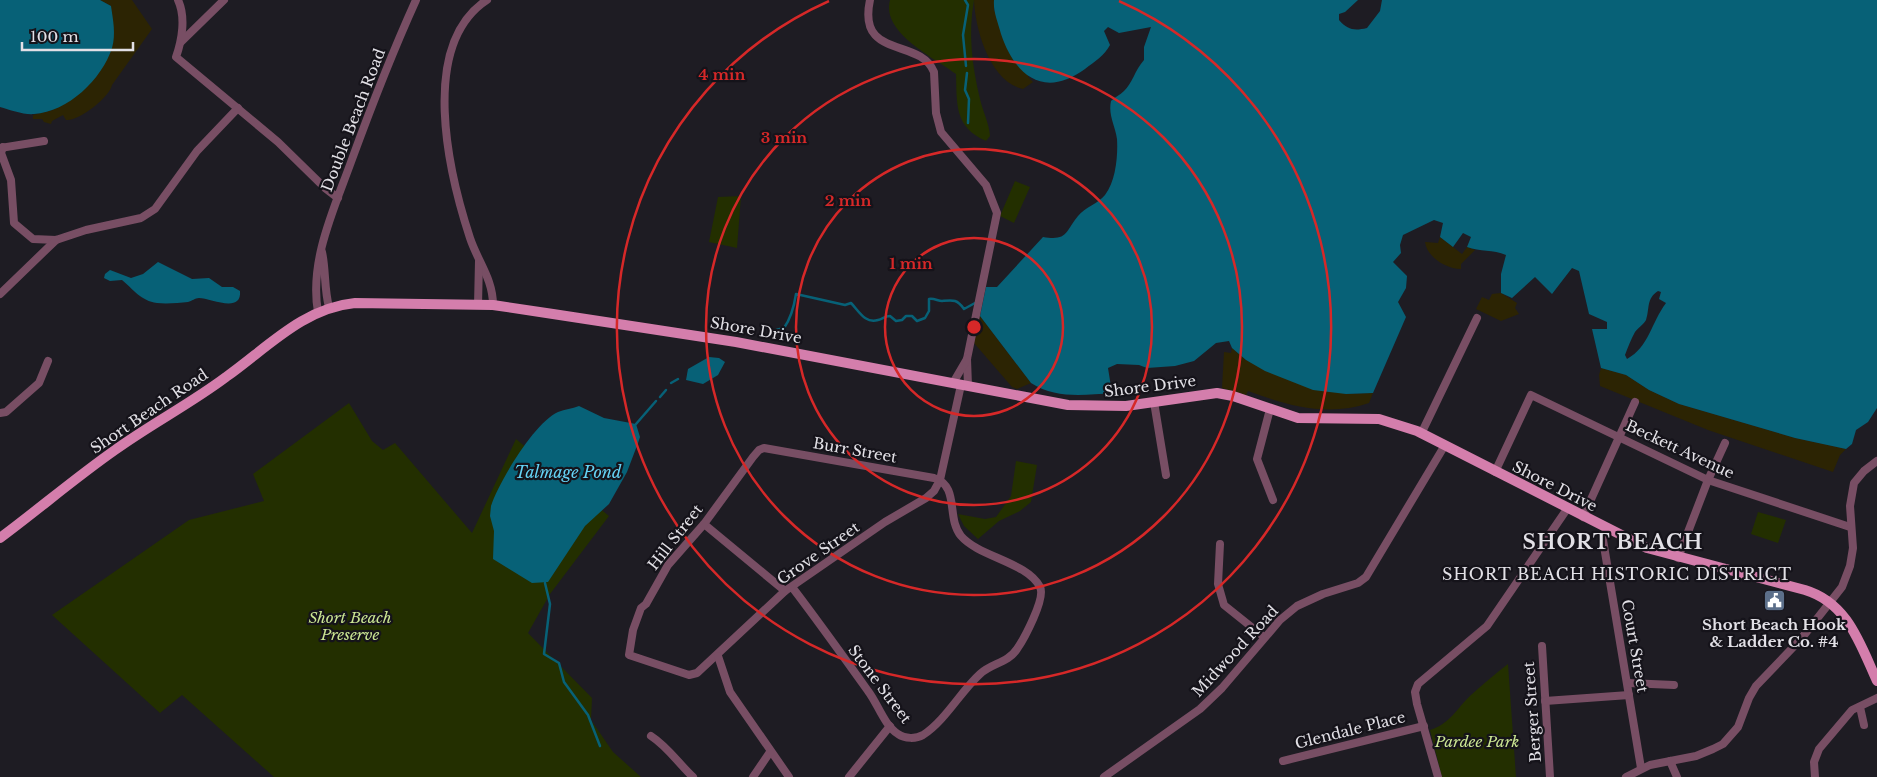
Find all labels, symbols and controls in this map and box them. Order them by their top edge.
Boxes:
scale bar [22,20,134,52]
text: 100 m [30,27,79,46]
street label: Double Beach Road [317,46,389,194]
text: 4 min [699,65,746,84]
text: 3 min [761,128,807,147]
text: 2 min [825,191,871,210]
text: 1 min [889,254,933,273]
street label: Shore Drive [709,313,803,347]
centre of rings [965,318,983,336]
street label: Short Beach Road [87,365,211,457]
street label: Shore Drive [1103,371,1197,401]
street label: Beckett Avenue [1623,416,1737,482]
street label: Burr Street [812,433,899,467]
street label: Shore Drive [1509,457,1601,515]
water label: Talmage Pond [515,462,622,482]
street label: Hill Street [643,500,707,574]
street label: Grove Street [773,517,863,588]
district label: SHORT BEACH [1523,530,1703,554]
district label: SHORT BEACH HISTORIC DISTRICT [1442,564,1792,584]
public building icon: Short Beach Hook & Ladder Co. #4 [1762,589,1786,613]
street label: Court Street [1617,598,1653,694]
street label: Midwood Road [1188,601,1282,701]
park label: Short Beach Preserve [309,608,392,644]
place label: Short Beach Hook & Ladder Co. #4 [1702,615,1847,651]
street label: Stone Street [844,641,916,727]
street label: Berger Street [1519,661,1545,763]
street label: Glendale Place [1293,707,1407,753]
park label: Pardee Park [1434,732,1519,751]

